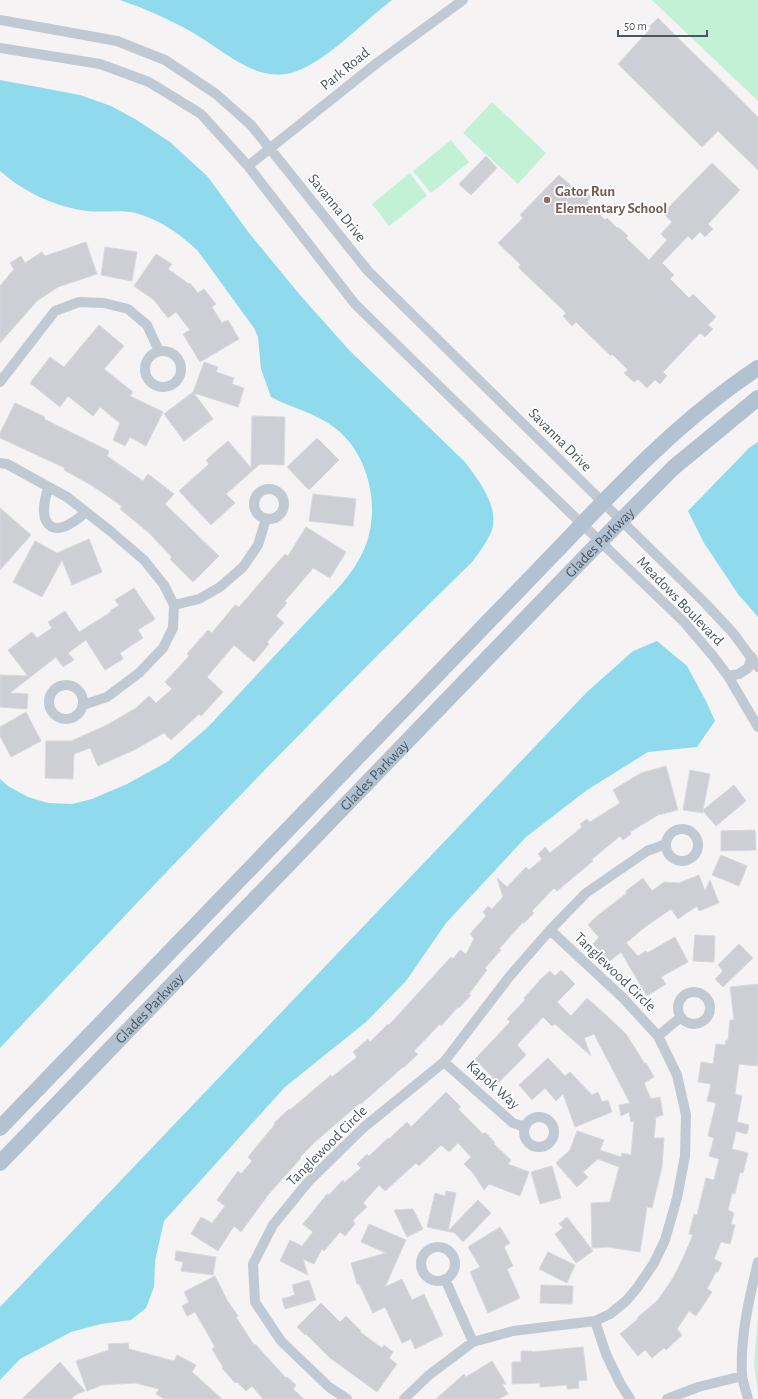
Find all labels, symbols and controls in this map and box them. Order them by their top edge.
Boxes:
scale bar [618,12,707,38]
text: 50 m [624,20,647,32]
street label: Park Road [318,45,373,93]
street label: Savanna Drive [305,171,369,245]
place label: Gator Run Elementary School [555,184,667,216]
marker: Gator Run Elementary School [542,195,552,205]
street label: Savanna Drive [526,406,594,474]
street label: Glades Parkway [562,504,637,580]
street label: Meadows Boulevard [634,554,726,649]
street label: Glades Parkway [337,737,412,813]
street label: Tanglewood Circle [572,930,659,1014]
street label: Glades Parkway [112,970,187,1046]
street label: Kapok Way [464,1058,523,1113]
street label: Tanglewood Circle [284,1103,370,1189]

